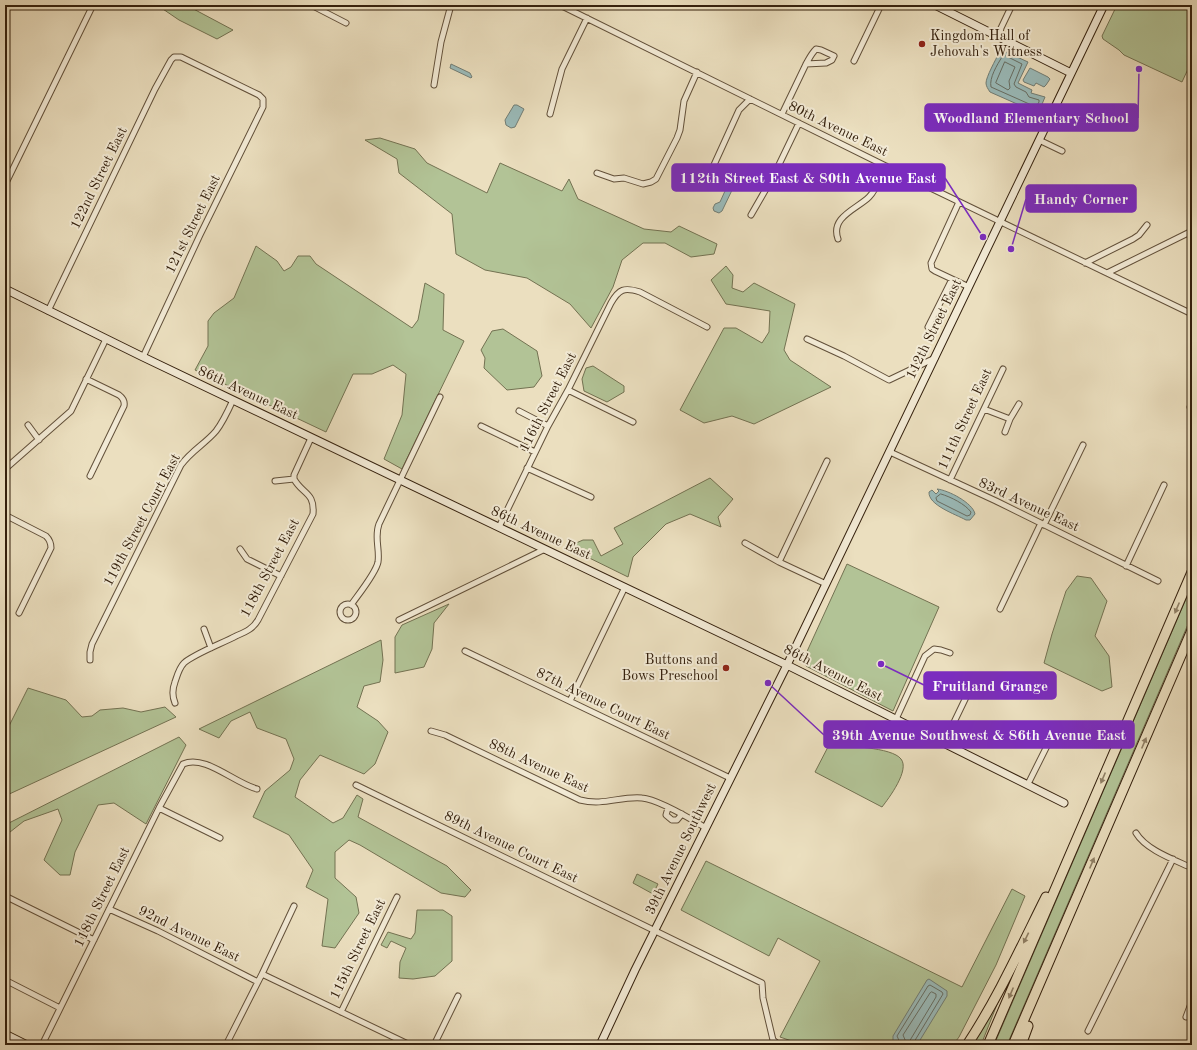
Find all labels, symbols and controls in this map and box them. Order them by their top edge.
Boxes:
place label: Kingdom Hall of Jehovah's Witness [930,29,1042,59]
marker: Kingdom Hall of Jehovah's Witness [917,39,927,49]
street label: 80th Avenue East [786,99,890,159]
callout: Woodland Elementary School [925,104,1138,131]
text: Woodland Elementary School [933,112,1130,127]
street label: 122nd Street East [68,125,130,231]
callout: 112th Street East & 80th Avenue East [672,164,945,191]
street label: 121st Street East [163,172,223,276]
text: 112th Street East & 80th Avenue East [680,172,937,187]
callout: Handy Corner [1026,185,1136,212]
text: Handy Corner [1034,193,1129,208]
street label: 112th Street East [904,277,964,381]
street label: 116th Street East [517,350,579,454]
street label: 86th Avenue East [196,364,300,422]
street label: 111th Street East [936,366,994,472]
street label: 119th Street Court East [101,451,183,589]
street label: 83rd Avenue East [977,476,1082,534]
street label: 86th Avenue East [489,504,593,562]
street label: 118th Street East [238,516,302,620]
one-way arrow [1173,602,1179,614]
street label: 86th Avenue East [781,642,885,704]
place label: Buttons and Bows Preschool [622,653,718,683]
marker: Buttons and Bows Preschool [721,663,731,673]
street label: 87th Avenue Court East [534,665,672,743]
callout: Fruitland Grange [924,672,1056,699]
text: Fruitland Grange [932,680,1048,695]
callout: 39th Avenue Southwest & 86th Avenue East [824,721,1134,748]
text: 39th Avenue Southwest & 86th Avenue East [832,729,1127,744]
street label: 88th Avenue East [487,737,591,795]
one-way arrow [1140,737,1147,749]
one-way arrow [1100,773,1106,784]
street label: 39th Avenue Southwest [643,781,719,917]
street label: 89th Avenue Court East [442,808,580,886]
street label: 118th Street East [72,845,132,949]
one-way arrow [1090,856,1096,868]
street label: 115th Street East [328,897,388,1001]
street label: 92nd Avenue East [136,903,242,965]
one-way arrow [1022,932,1029,943]
one-way arrow [1007,987,1013,999]

